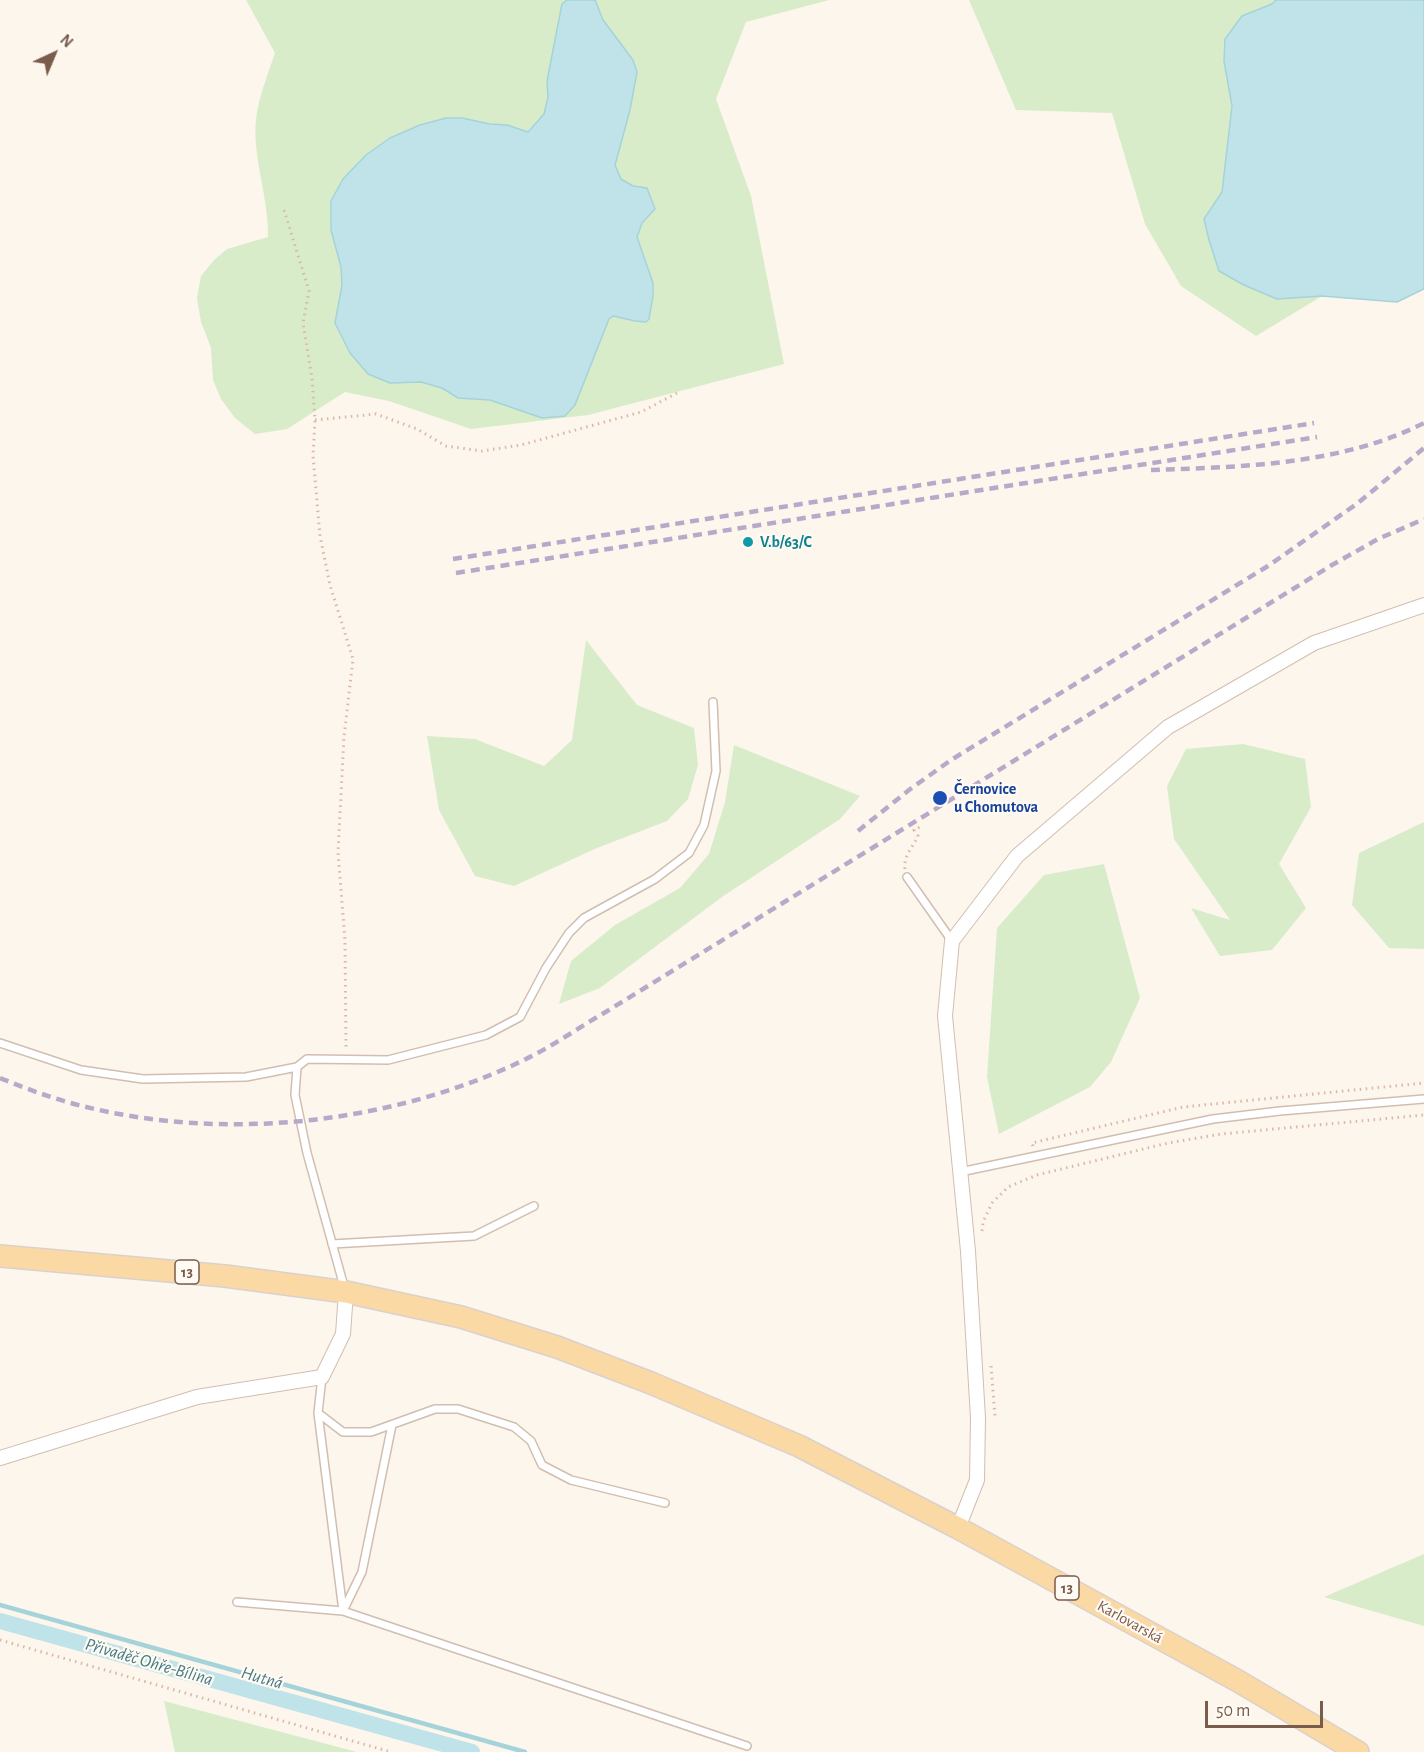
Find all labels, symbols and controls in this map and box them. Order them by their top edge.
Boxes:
north arrow [24,24,84,84]
text: N [57,31,76,51]
place label: V.b/63/C [760,532,812,552]
marker: V.b/63/C [741,535,755,549]
place label: Černovice u Chomutova [954,779,1038,817]
marker: Černovice u Chomutova [931,789,949,807]
road number: 13 [175,1260,199,1284]
road number: 13 [1055,1576,1079,1600]
street label: Karlovarská [1094,1596,1166,1648]
water label: Přivaděč Ohře-Bílina [83,1633,215,1691]
water label: Hutná [239,1662,285,1694]
scale bar [1208,1689,1326,1727]
text: 50 m [1216,1702,1250,1720]

